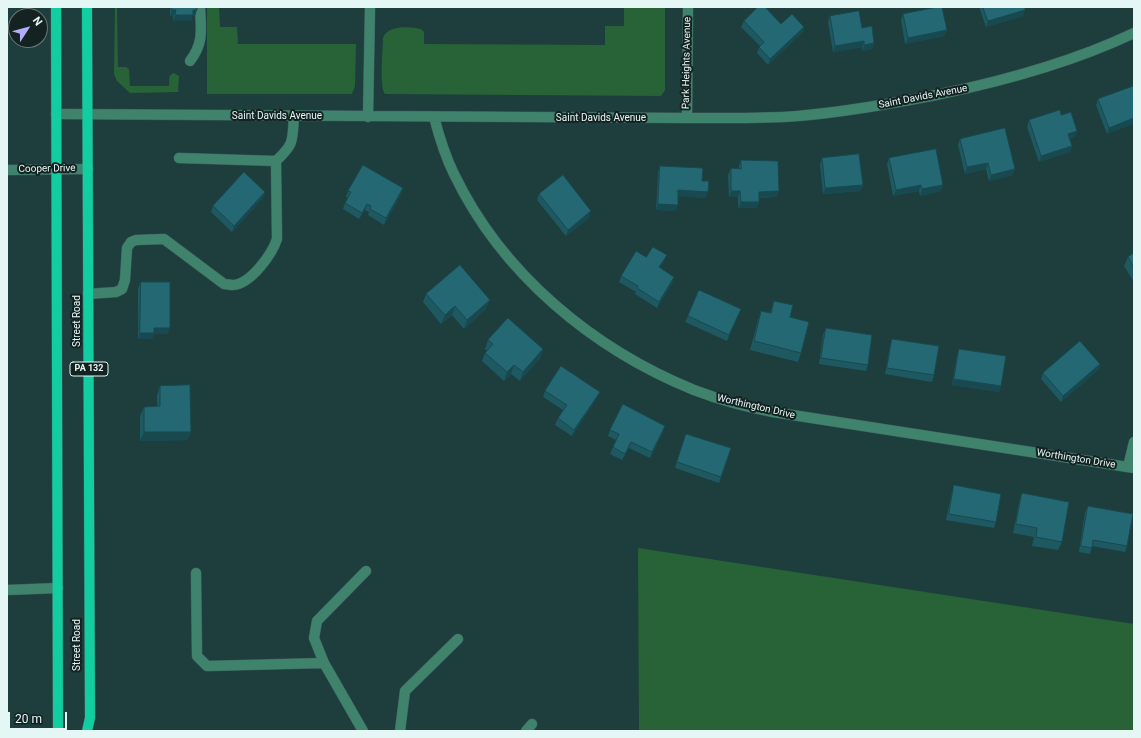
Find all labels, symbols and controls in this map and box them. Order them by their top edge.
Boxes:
north arrow [8,8,48,48]
text: N [30,14,45,28]
street label: Park Heights Avenue [680,17,694,109]
street label: Saint Davids Avenue [878,82,968,112]
street label: Saint Davids Avenue [232,110,322,122]
street label: Saint Davids Avenue [556,112,646,124]
street label: Cooper Drive [18,163,76,175]
street label: Street Road [71,295,83,347]
road number: PA 132 [70,362,108,376]
street label: Worthington Drive [716,392,796,422]
street label: Worthington Drive [1036,447,1116,471]
street label: Street Road [71,619,83,671]
scale bar [10,704,69,730]
text: 20 m [15,712,42,726]

